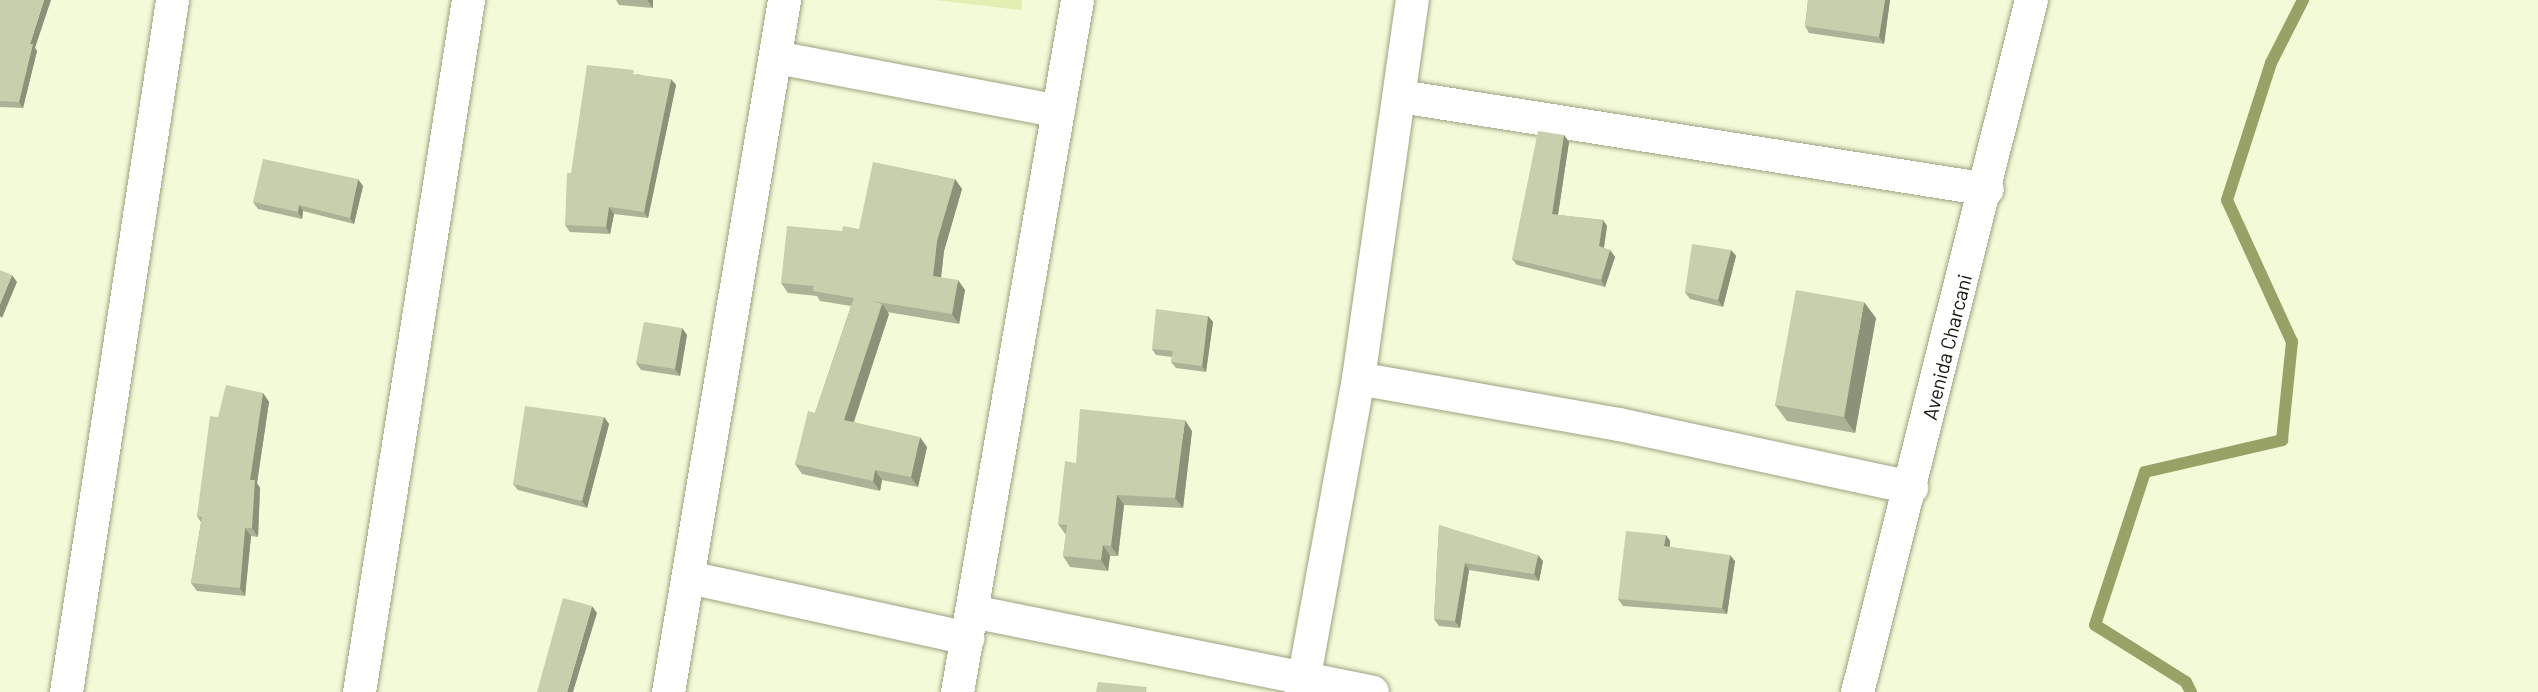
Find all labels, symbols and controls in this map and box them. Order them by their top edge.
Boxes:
street label: Avenida Charcani [1917,272,1977,422]

